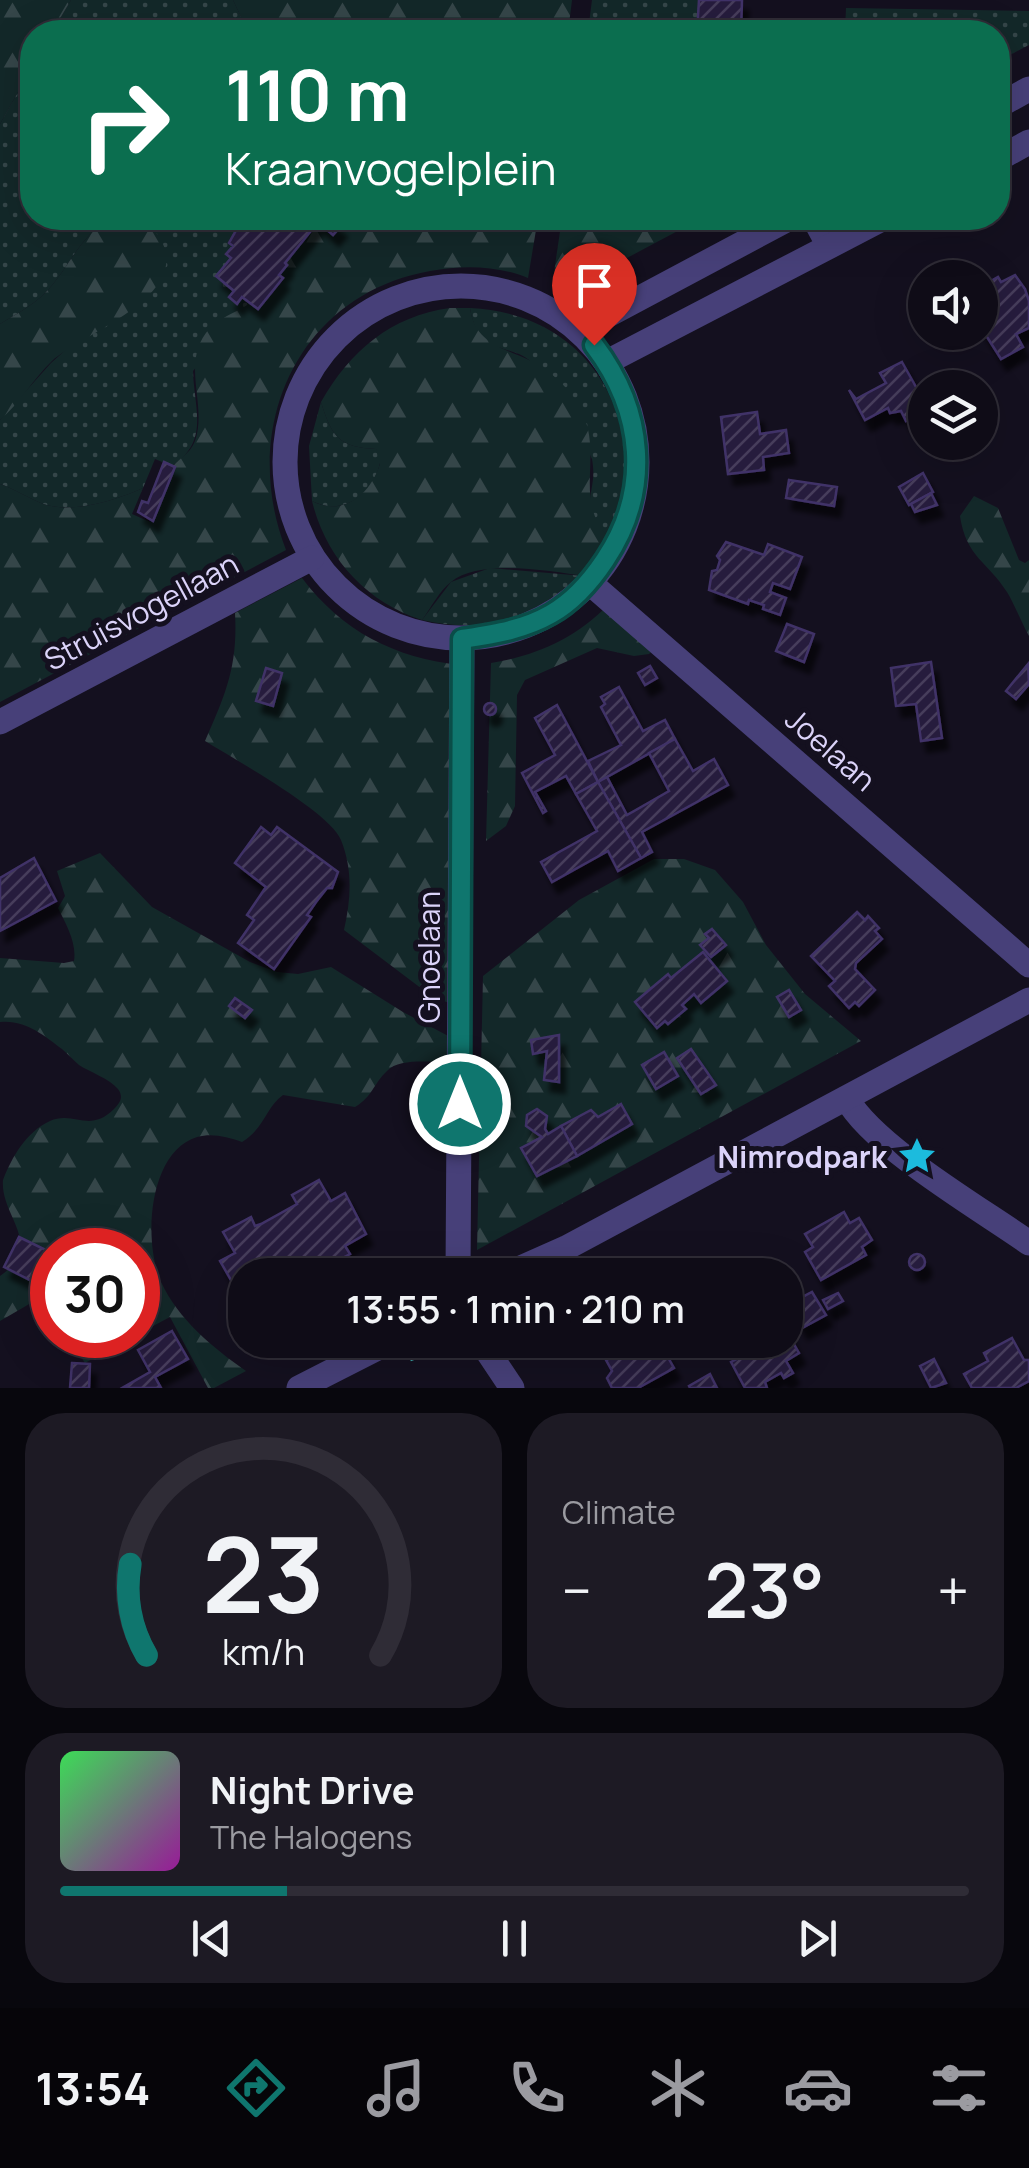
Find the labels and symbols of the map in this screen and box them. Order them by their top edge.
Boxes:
pin [552,243,637,346]
street label: Struisvogellaan [37,543,245,679]
street label: Joelaan [777,698,885,800]
street label: Gnoelaan [408,891,449,1023]
position arrow [408,1052,512,1156]
place icon: Nimrodpark [896,1135,938,1177]
place label: Nimrodpark [717,1136,888,1177]
speed limit sign: 30 [30,1228,160,1358]

